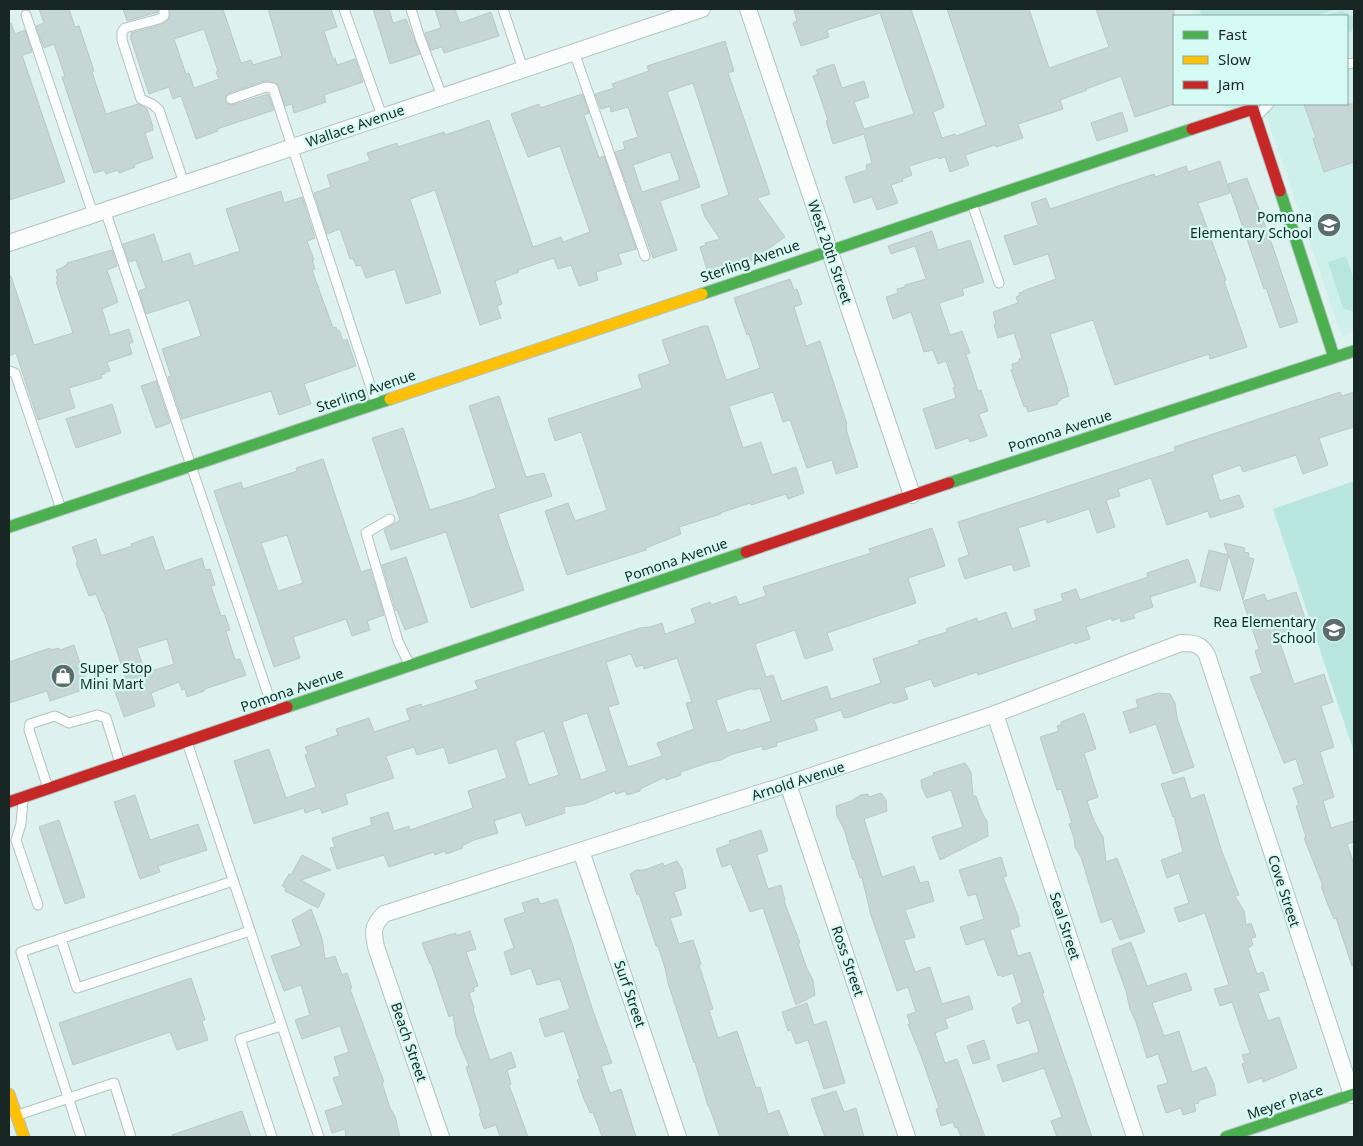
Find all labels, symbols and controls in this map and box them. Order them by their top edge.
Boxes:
legend [1173,15,1348,105]
text: Fast [1218,24,1247,44]
text: Slow [1218,49,1251,69]
text: Jam [1216,74,1245,94]
street label: Wallace Avenue [303,100,407,151]
street label: West 20th Street [804,197,857,306]
place label: Pomona Elementary School [1190,207,1312,242]
school or university icon: Pomona Elementary School [1316,212,1342,238]
street label: Sterling Avenue [698,235,802,286]
street label: Sterling Avenue [314,365,418,416]
street label: Pomona Avenue [1006,405,1114,456]
street label: Pomona Avenue [622,533,730,586]
place label: Rea Elementary School [1213,612,1317,647]
school or university icon: Rea Elementary School [1321,617,1347,643]
place label: Super Stop Mini Mart [80,658,152,693]
shop icon: Super Stop Mini Mart [50,663,76,689]
street label: Pomona Avenue [238,663,346,716]
street label: Arnold Avenue [749,756,847,805]
street label: Cove Street [1264,852,1305,929]
street label: Seal Street [1046,890,1085,962]
street label: Ross Street [828,923,869,999]
street label: Surf Street [610,958,651,1030]
street label: Beach Street [387,1000,432,1084]
street label: Meyer Place [1244,1080,1326,1123]

